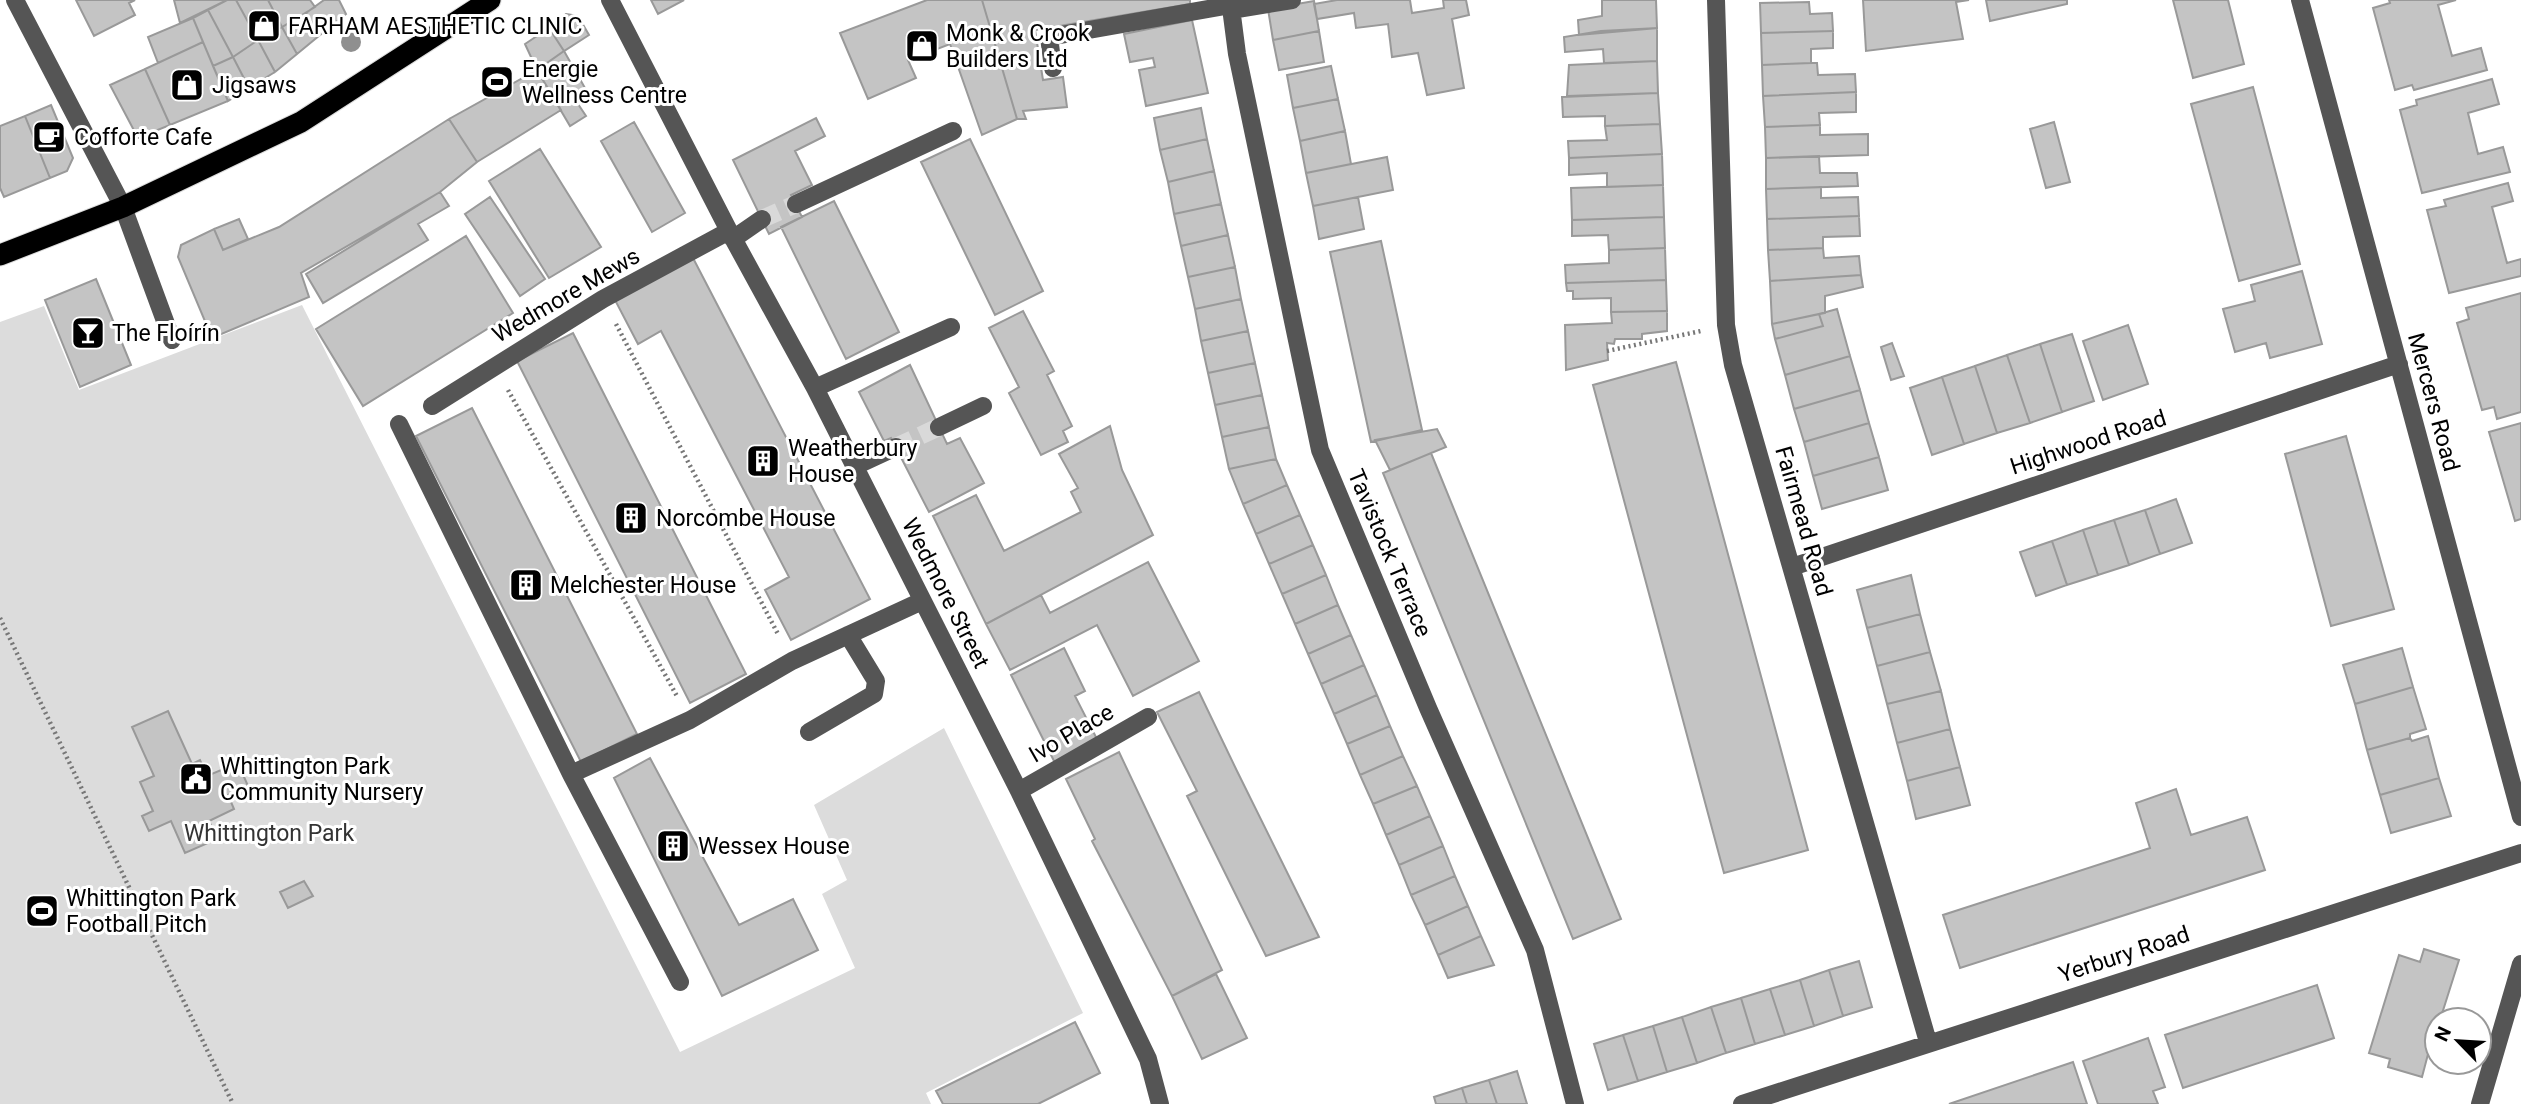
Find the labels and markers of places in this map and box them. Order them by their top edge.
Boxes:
shop icon: FARHAM AESTHETIC CLINIC [245,7,283,45]
place label: FARHAM AESTHETIC CLINIC [288,13,582,40]
place label: Monk & Crook Builders Ltd [946,20,1090,73]
shop icon: Monk & Crook Builders Ltd [903,27,941,65]
place label: Energie Wellness Centre [522,56,687,109]
sports icon: Energie Wellness Centre [478,63,516,101]
shop icon: Jigsaws [168,66,206,104]
place label: Jigsaws [212,72,297,99]
cafe icon: Cofforte Cafe [30,118,68,156]
place label: Cofforte Cafe [74,124,212,151]
bar icon: The Floírín [69,314,107,352]
place label: The Floírín [112,320,220,347]
place label: Weatherbury House [788,435,918,488]
building icon: Weatherbury House [744,442,782,480]
building icon: Norcombe House [612,499,650,537]
place label: Norcombe House [656,505,836,532]
building icon: Melchester House [507,566,545,604]
place label: Melchester House [550,572,736,599]
place label: Whittington Park Community Nursery [220,753,423,806]
public building icon: Whittington Park Community Nursery [177,760,215,798]
building icon: Wessex House [654,827,692,865]
place label: Wessex House [698,833,850,860]
place label: Whittington Park Football Pitch [66,885,236,938]
sports icon: Whittington Park Football Pitch [23,892,61,930]

